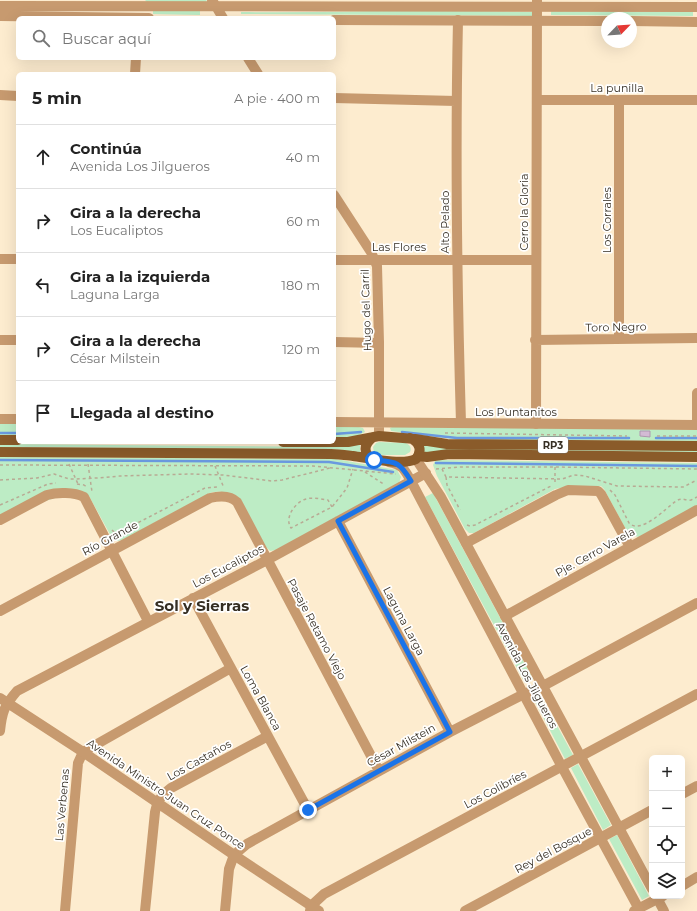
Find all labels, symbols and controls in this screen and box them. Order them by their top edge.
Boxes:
north arrow [601,12,637,48]
search box [16,16,336,60]
icon: search [30,27,52,49]
text: Buscar aquí [62,29,151,48]
street label: La punilla [590,81,644,95]
text: 5 min [32,88,82,108]
text: A pie · 400 m [234,90,320,106]
text: Continúa [70,139,142,158]
icon: ahead [32,146,54,168]
text: 40 m [286,149,320,165]
text: Avenida Los Jilgueros [70,158,210,174]
street label: Cerro la Gloria [517,173,531,251]
street label: Los Corrales [600,187,614,253]
street label: Alto Pelado [438,190,452,254]
text: Gira a la derecha [70,203,201,222]
icon: right [32,210,54,232]
text: 60 m [286,213,320,229]
text: Los Eucaliptos [70,222,163,238]
street label: Las Flores [372,240,427,254]
text: Gira a la izquierda [70,267,210,286]
street label: Hugo del Carril [358,269,374,351]
icon: left [32,274,54,296]
text: 180 m [281,277,320,293]
text: Laguna Larga [70,286,160,302]
street label: Toro Negro [585,319,647,335]
text: Gira a la derecha [70,331,201,350]
icon: right [32,338,54,360]
text: 120 m [282,341,320,357]
text: César Milstein [70,350,160,366]
icon: arrive [32,402,54,424]
text: Llegada al destino [70,403,214,422]
street label: Los Puntanitos [475,405,558,419]
road number: RP3 [538,437,568,453]
route start [365,451,383,469]
street label: Río Grande [80,517,141,559]
street label: Pje. Cerro Varela [553,524,637,580]
street label: Los Eucaliptos [190,541,267,591]
street label: Pasaje Retamo Viejo [284,576,350,682]
street label: Laguna Larga [380,584,428,658]
district label: Sol y Sierras [155,596,249,615]
street label: Avenida Los Jilgueros [493,619,561,731]
street label: Loma Blanca [237,663,285,733]
street label: César Milstein [364,720,438,770]
street label: Avenida Ministro Juan Cruz Ponce [84,736,248,852]
street label: Los Castaños [164,736,234,783]
map controls [649,755,685,899]
button: + [649,755,685,791]
street label: Los Colibríes [461,766,529,811]
street label: Las Verbenas [52,768,72,842]
button: − [649,791,685,827]
route end [299,801,317,819]
street label: Rey del Bosque [512,824,594,876]
button: locate [649,827,685,863]
button: layers [649,863,685,899]

